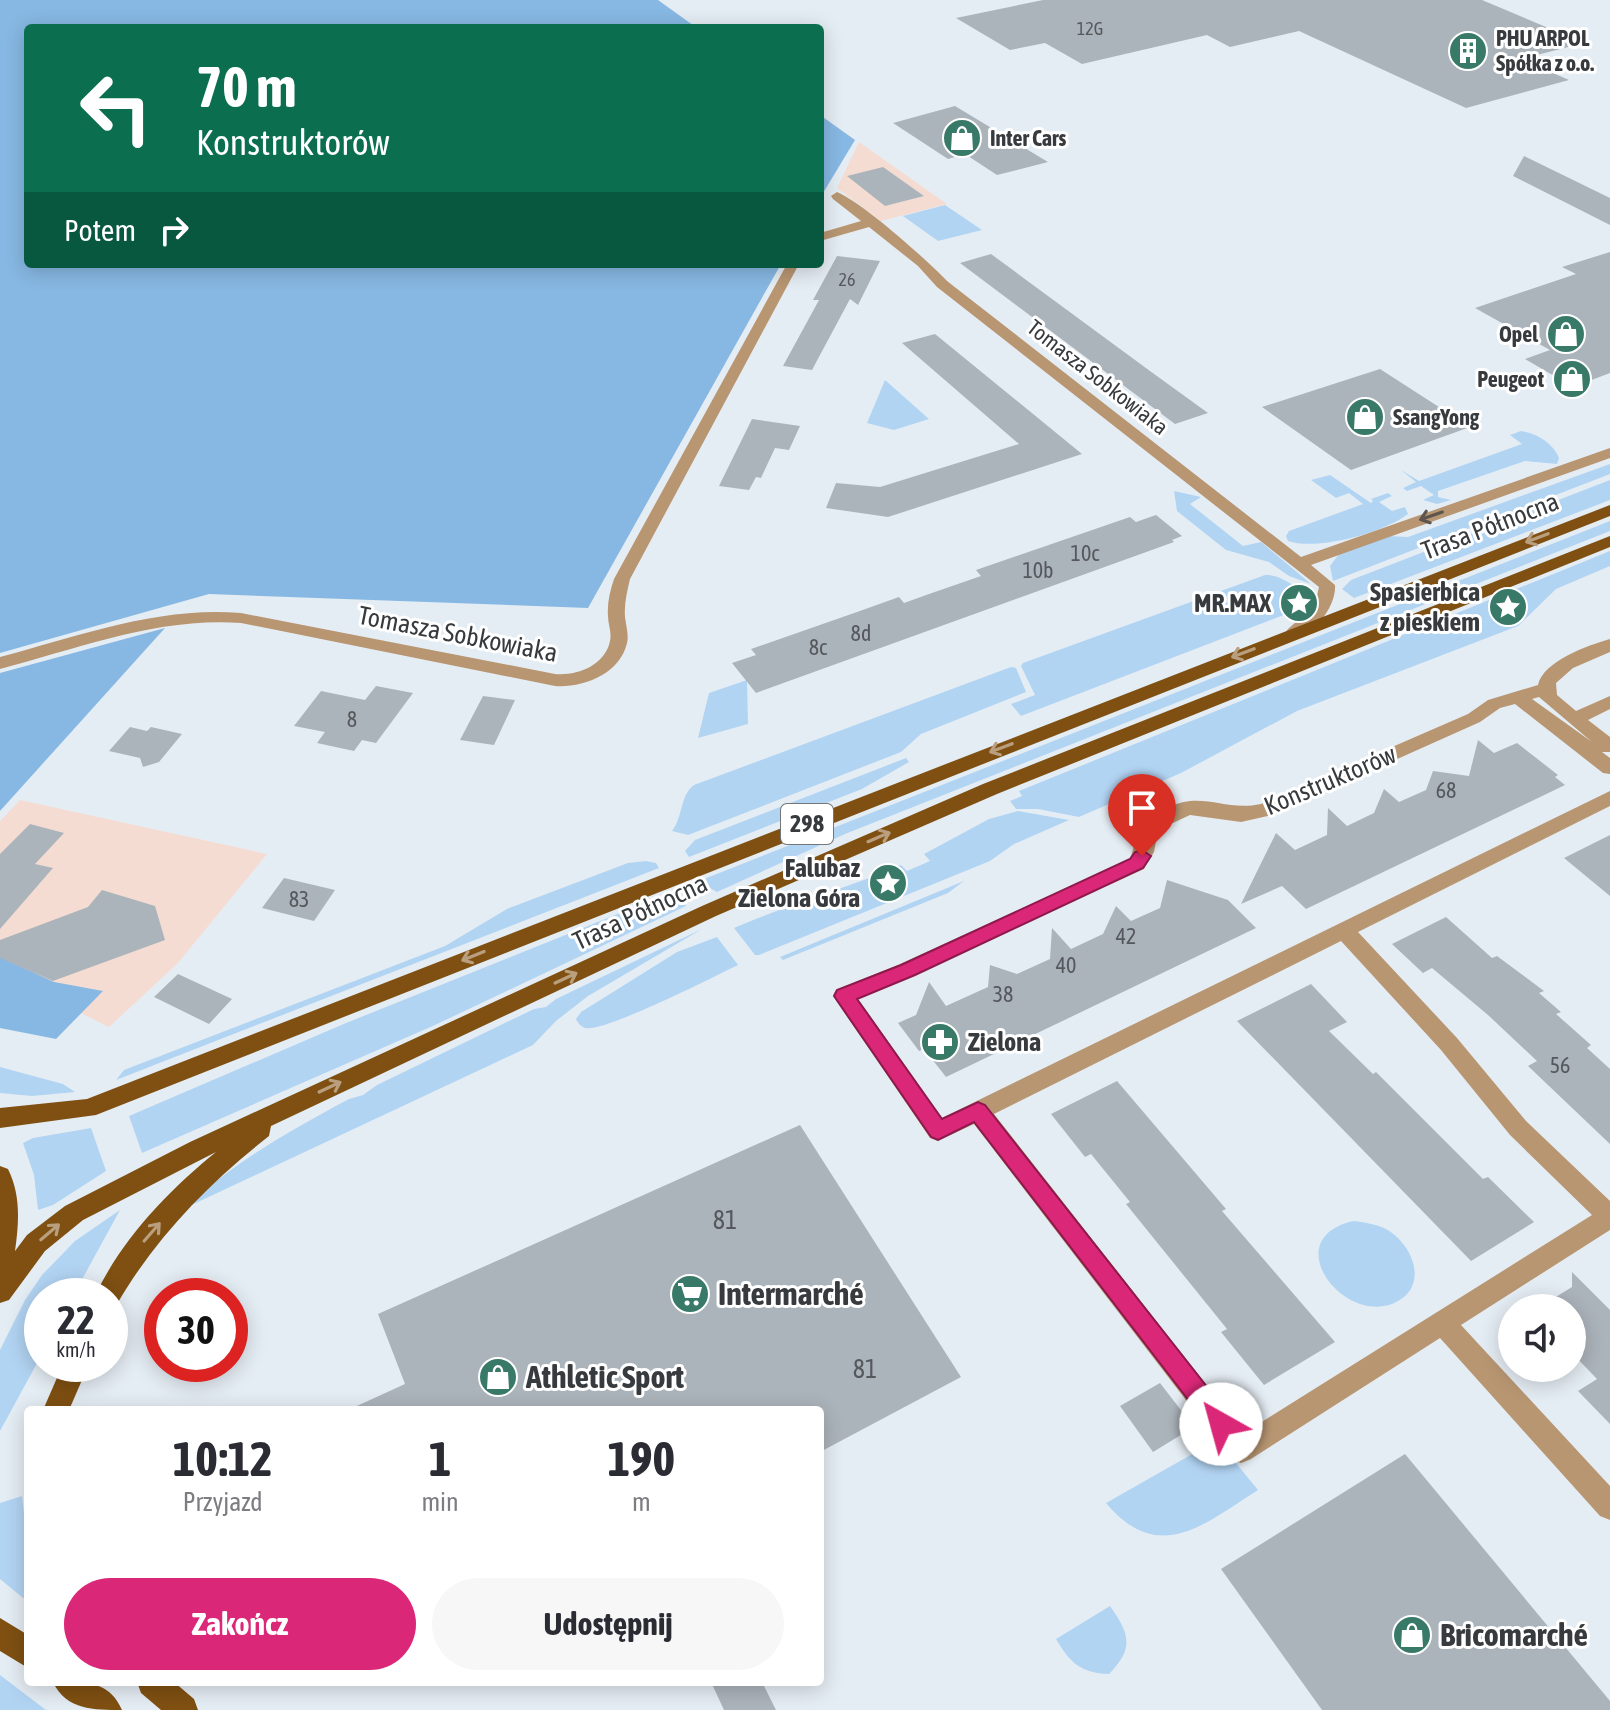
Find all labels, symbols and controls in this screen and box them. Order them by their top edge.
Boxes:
house number: 12G [1077,18,1103,39]
place label: PHU ARPOL Spółka z o.o. [1496,25,1594,76]
building icon: PHU ARPOL Spółka z o.o. [1447,30,1489,72]
text: 70 m [196,55,297,119]
icon: left [64,56,168,160]
shop icon: Inter Cars [941,117,983,159]
text: Konstruktorów [196,121,390,163]
place label: Inter Cars [990,125,1067,151]
icon: right [152,208,196,252]
text: Potem [64,213,136,247]
house number: 26 [839,269,855,290]
shop icon: Opel [1545,313,1587,355]
street label: Tomasza Sobkowiaka [1022,314,1174,440]
place label: Opel [1499,321,1539,347]
shop icon: Peugeot [1551,358,1593,400]
place label: Peugeot [1477,366,1545,392]
shop icon: SsangYong [1344,396,1386,438]
place label: SsangYong [1393,404,1480,430]
street label: Trasa Północna [1417,486,1563,566]
one-way arrow [1419,509,1444,524]
one-way arrow [1525,532,1550,546]
house number: 10c [1071,540,1100,566]
house number: 10b [1022,557,1054,583]
place label: Spasierbica z pieskiem [1370,577,1480,637]
place icon: MR.MAX [1278,582,1320,624]
place icon: Spasierbica z pieskiem [1487,586,1529,628]
place label: MR.MAX [1194,588,1271,618]
street label: Tomasza Sobkowiaka [356,600,560,668]
house number: 8d [851,620,871,646]
house number: 8c [809,634,828,660]
one-way arrow [1231,647,1256,661]
house number: 8 [347,706,357,732]
street label: Konstruktorów [1260,739,1401,821]
one-way arrow [989,742,1014,756]
pin [1108,774,1176,856]
house number: 68 [1436,777,1456,803]
icon: arrive [1120,786,1164,830]
road number: 298 [781,804,833,844]
one-way arrow [867,829,891,844]
place label: Falubaz Zielona Góra [738,853,861,913]
place icon: Falubaz Zielona Góra [867,862,909,904]
street label: Trasa Północna [568,868,712,956]
house number: 83 [289,886,309,912]
house number: 42 [1116,923,1136,949]
one-way arrow [461,950,486,965]
house number: 40 [1056,952,1076,978]
one-way arrow [553,970,577,985]
house number: 38 [993,981,1013,1007]
pharmacy icon: Zielona [919,1021,961,1063]
place label: Zielona [968,1027,1041,1057]
house number: 56 [1550,1052,1570,1078]
one-way arrow [317,1079,341,1094]
house number: 81 [713,1205,737,1235]
one-way arrow [143,1222,161,1242]
one-way arrow [39,1223,60,1241]
supermarket icon: Intermarché [669,1273,711,1315]
place label: Intermarché [718,1275,864,1312]
speed limit sign: 30 [144,1278,248,1382]
map controls [1498,1294,1586,1382]
button: sound [1498,1294,1586,1382]
text: 22 [57,1297,95,1342]
text: km/h [56,1338,96,1361]
house number: 81 [853,1354,877,1384]
shop icon: Athletic Sport [477,1356,519,1398]
place label: Athletic Sport [525,1358,685,1395]
position arrow [1179,1382,1263,1466]
text: 10:12 [173,1431,273,1486]
text: 1 [429,1431,451,1486]
text: 190 [608,1431,675,1486]
text: Przyjazd [183,1487,263,1517]
text: min [421,1487,459,1517]
text: m [632,1487,651,1517]
button: Zakończ [64,1578,416,1670]
button: Udostępnij [432,1578,784,1670]
shop icon: Bricomarché [1391,1614,1433,1656]
place label: Bricomarché [1440,1616,1588,1653]

